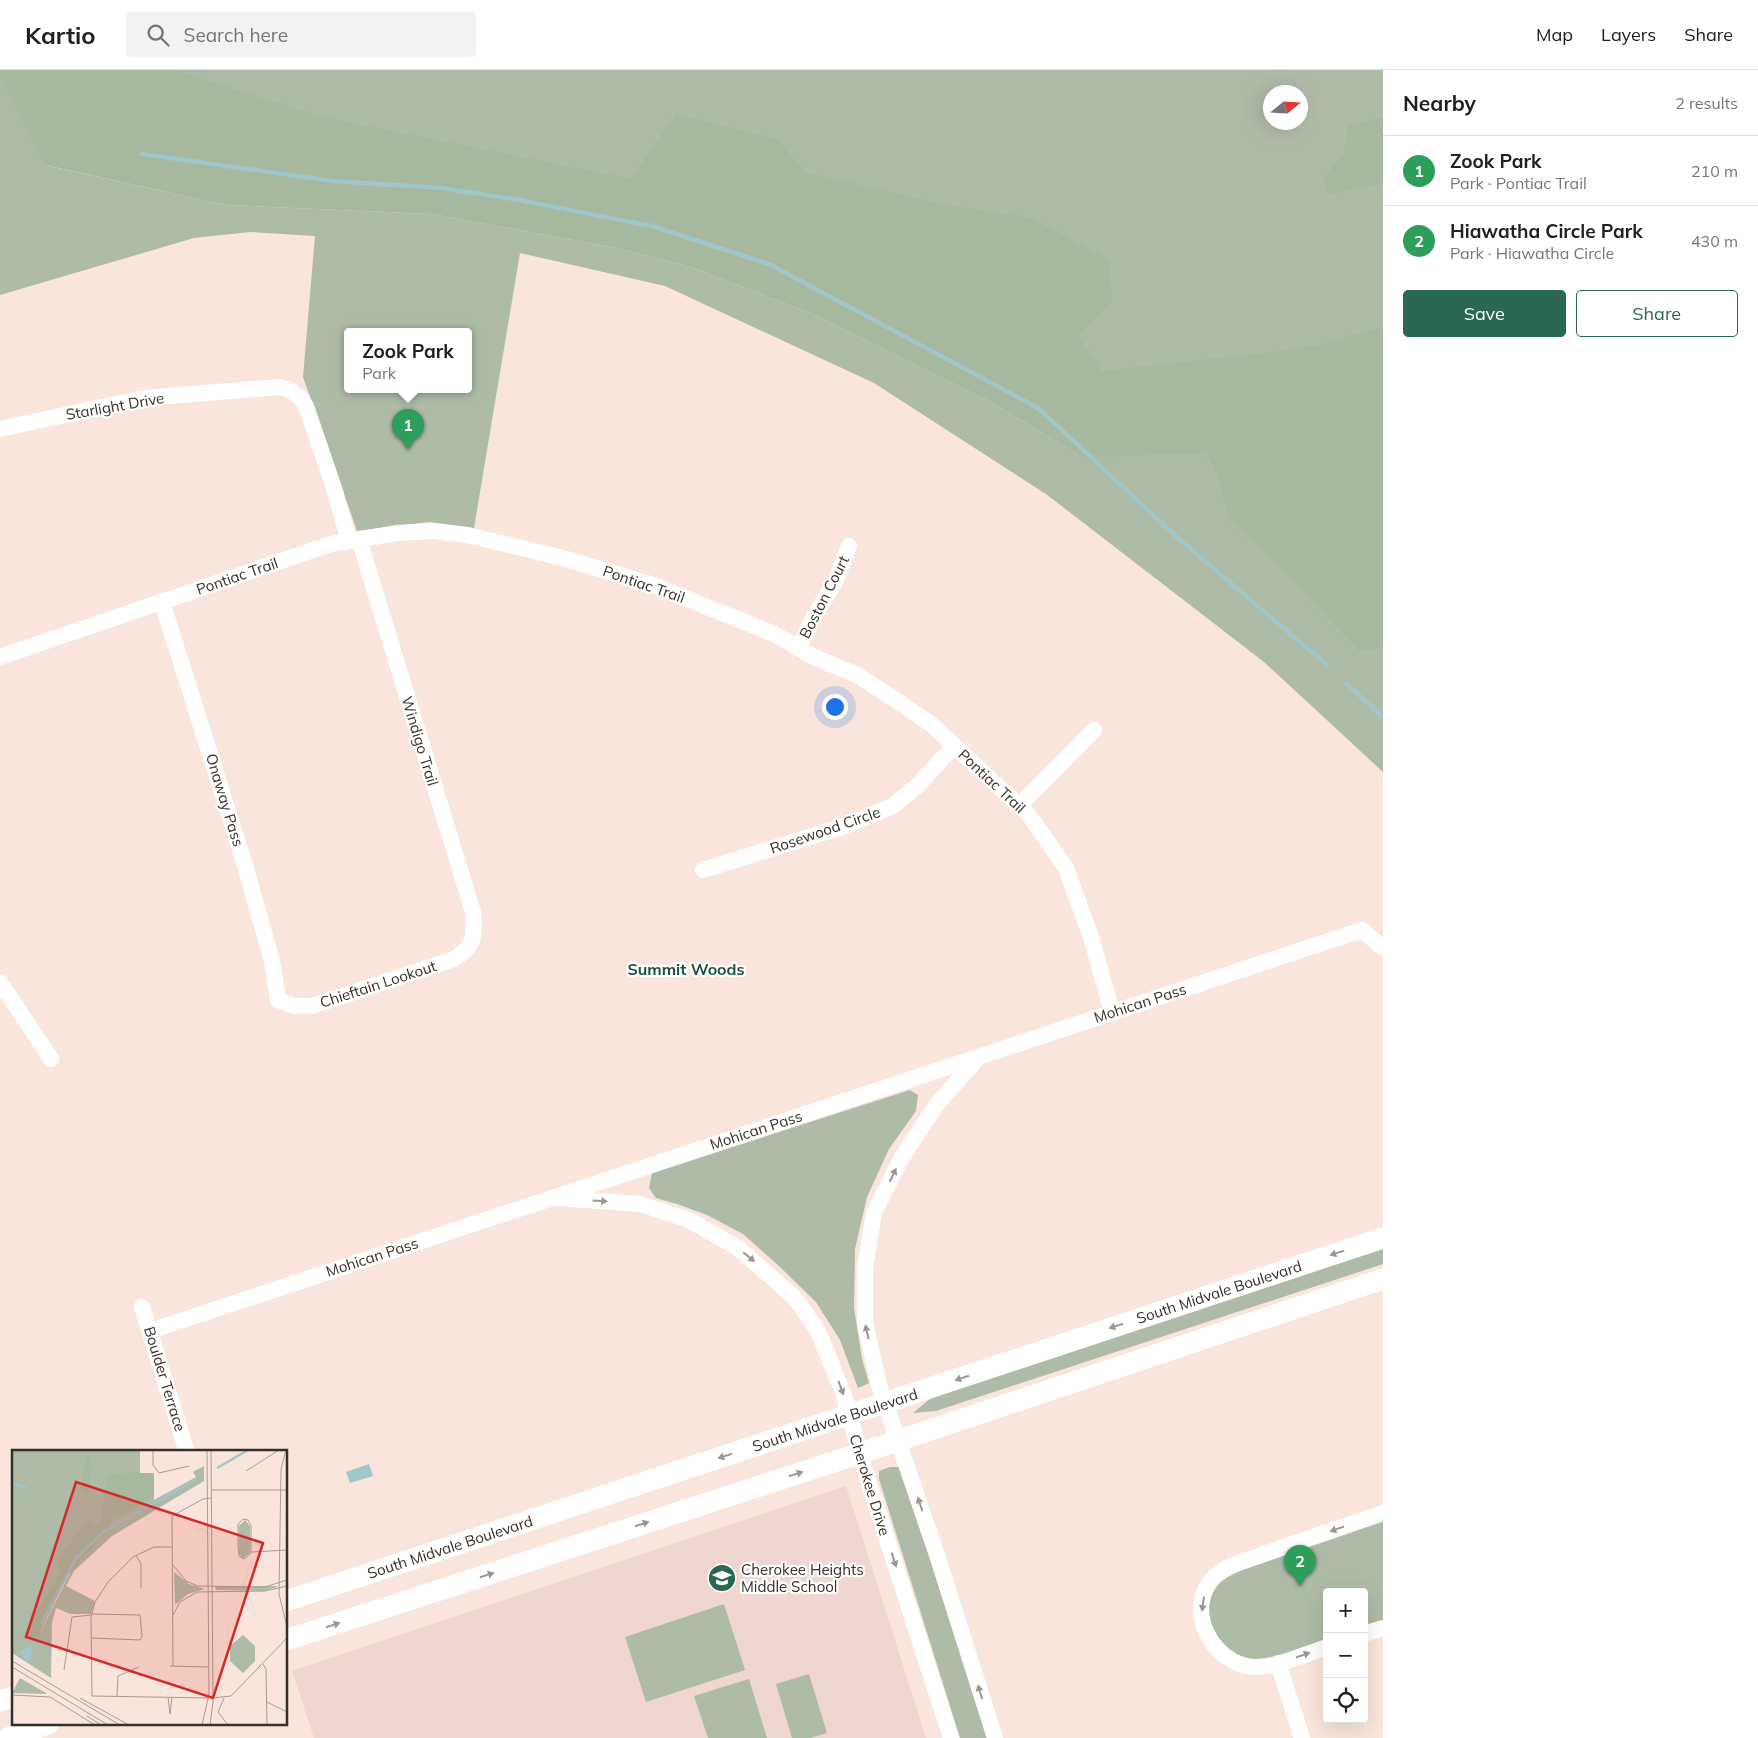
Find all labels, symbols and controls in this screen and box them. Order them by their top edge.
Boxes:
search box [126,12,476,57]
text: Kartio [25,20,96,50]
icon: search [144,21,172,49]
text: Search here [184,23,288,47]
text: Map [1536,23,1573,46]
text: Layers [1601,23,1656,46]
text: Share [1684,23,1733,46]
north arrow [1263,85,1308,130]
text: Nearby [1403,90,1476,116]
text: 2 results [1675,93,1738,113]
text: Zook Park [1450,149,1541,173]
text: 1 [1414,161,1424,181]
text: 210 m [1691,161,1738,181]
text: Park · Pontiac Trail [1450,173,1587,193]
text: Hiawatha Circle Park [1450,219,1643,243]
text: 2 [1414,231,1424,251]
text: 430 m [1691,231,1738,251]
text: Park · Hiawatha Circle [1450,243,1614,263]
button: Save [1403,290,1566,337]
button: Share [1576,290,1738,337]
popup [344,328,472,393]
text: Zook Park [362,339,454,363]
text: Park [362,363,396,383]
street label: Starlight Drive [64,388,166,424]
pin: 1 [392,409,424,450]
street label: Boston Court [795,552,853,642]
street label: Pontiac Trail [194,553,280,599]
street label: Pontiac Trail [601,561,687,607]
street label: Windigo Trail [397,694,443,788]
your location [822,694,848,720]
street label: Pontiac Trail [954,745,1030,817]
street label: Onaway Pass [202,751,248,849]
street label: Rosewood Circle [767,802,883,858]
street label: Chieftain Lookout [317,956,439,1012]
district label: Summit Woods [627,959,745,979]
street label: Mohican Pass [1091,979,1189,1027]
street label: Mohican Pass [707,1106,805,1154]
one-way arrow [889,1167,897,1182]
one-way arrow [593,1197,609,1205]
street label: Mohican Pass [323,1233,421,1281]
one-way arrow [1329,1250,1344,1257]
one-way arrow [743,1252,756,1263]
street label: South Midvale Boulevard [1134,1256,1304,1328]
one-way arrow [1108,1323,1123,1331]
street label: Boulder Terrace [140,1324,190,1434]
one-way arrow [863,1324,871,1339]
one-way arrow [954,1374,969,1382]
one-way arrow [838,1380,845,1395]
street label: South Midvale Boulevard [750,1384,920,1456]
street label: Cherokee Drive [846,1432,894,1538]
inset map [12,1450,288,1726]
one-way arrow [717,1453,732,1460]
one-way arrow [789,1470,804,1478]
one-way arrow [916,1496,923,1511]
street label: South Midvale Boulevard [365,1511,535,1583]
one-way arrow [634,1520,649,1528]
one-way arrow [1329,1526,1344,1533]
pin: 2 [1284,1545,1316,1586]
one-way arrow [890,1552,898,1567]
place label: Cherokee Heights Middle School [741,1560,864,1596]
school or university icon: Cherokee Heights Middle School [707,1563,737,1593]
one-way arrow [480,1570,495,1578]
map controls [1323,1588,1368,1723]
button: + [1323,1588,1368,1633]
one-way arrow [1198,1597,1206,1613]
one-way arrow [325,1620,340,1628]
button: − [1323,1633,1368,1678]
one-way arrow [1296,1650,1311,1658]
button: locate [1323,1678,1368,1723]
one-way arrow [976,1684,984,1699]

